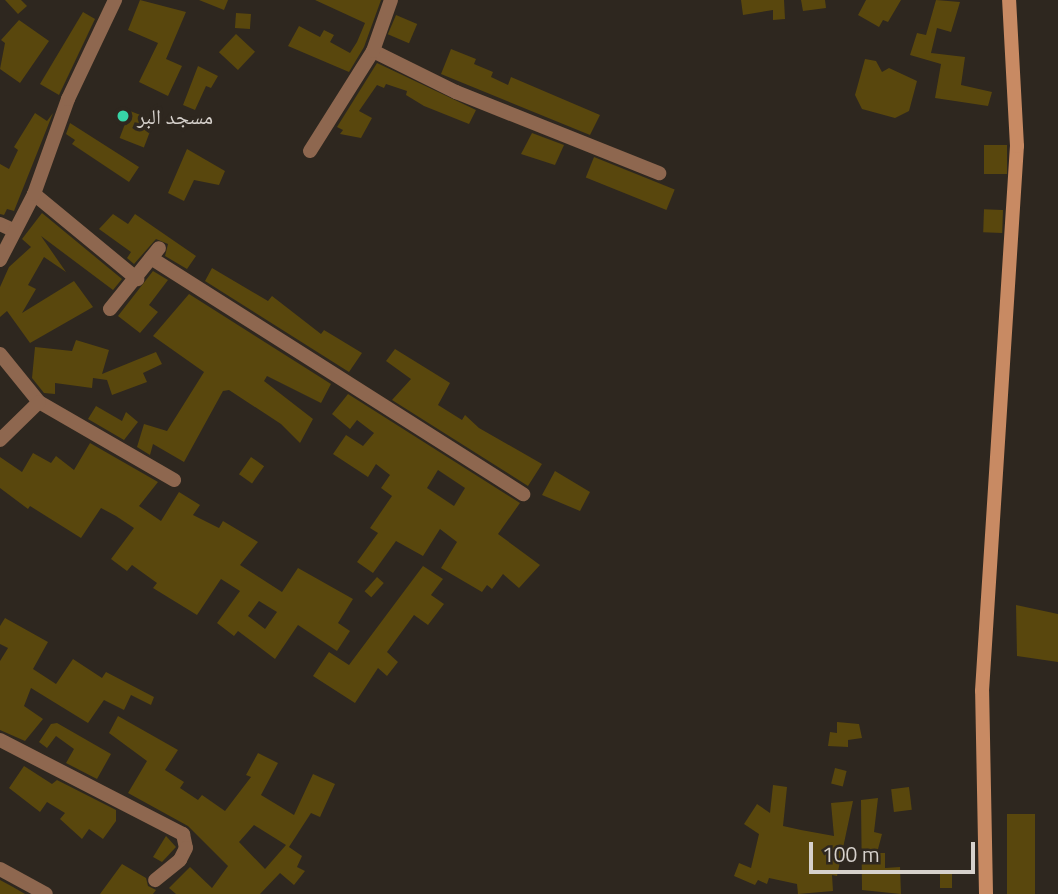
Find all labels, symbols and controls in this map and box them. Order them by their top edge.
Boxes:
place label: مسجد البر [137,103,213,129]
marker: مسجد البر [115,108,131,124]
scale bar [813,828,979,872]
text: 100 m [822,838,879,870]

